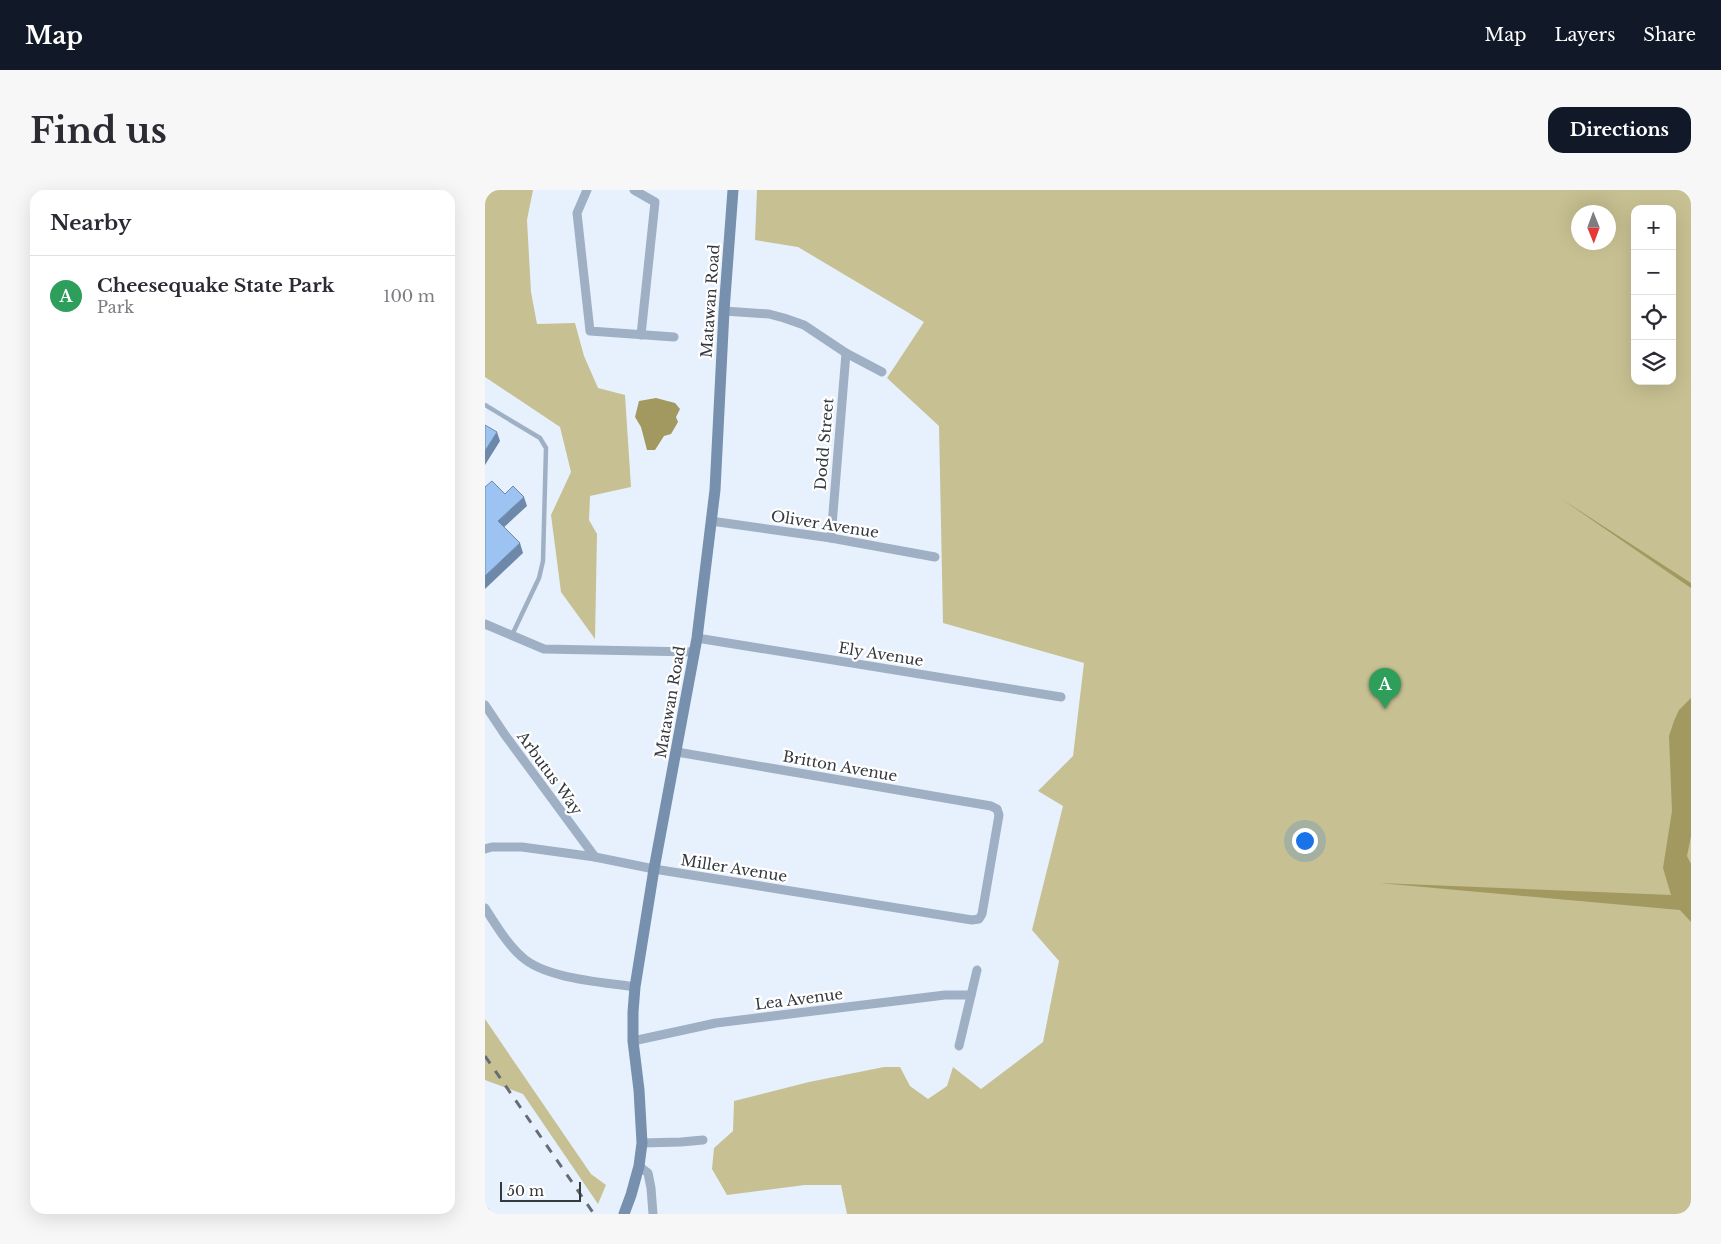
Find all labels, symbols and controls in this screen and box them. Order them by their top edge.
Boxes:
text: Map [25,21,83,50]
text: Map [1485,24,1526,46]
text: Layers [1554,24,1615,46]
text: Share [1643,24,1696,46]
button: Directions [1548,107,1691,153]
text: Find us [30,109,167,152]
north arrow [1571,205,1616,250]
map controls [1631,205,1676,385]
button: + [1631,205,1676,250]
text: Nearby [50,210,131,236]
street label: Matawan Road [697,244,723,358]
button: − [1631,250,1676,295]
text: Cheesequake State Park [97,274,334,297]
text: A [60,286,72,306]
text: 100 m [383,286,435,306]
button: locate [1631,295,1676,340]
text: Park [97,297,134,317]
button: layers [1631,340,1676,385]
street label: Dodd Street [810,397,838,491]
street label: Oliver Avenue [770,506,880,542]
street label: Ely Avenue [837,638,925,670]
street label: Matawan Road [651,644,689,760]
pin: A [1369,668,1401,709]
street label: Arbutus Way [513,727,587,819]
street label: Britton Avenue [781,747,899,785]
your location [1292,828,1318,854]
street label: Miller Avenue [679,850,789,886]
street label: Lea Avenue [754,984,844,1014]
scale bar [500,1179,581,1202]
text: 50 m [507,1182,544,1200]

